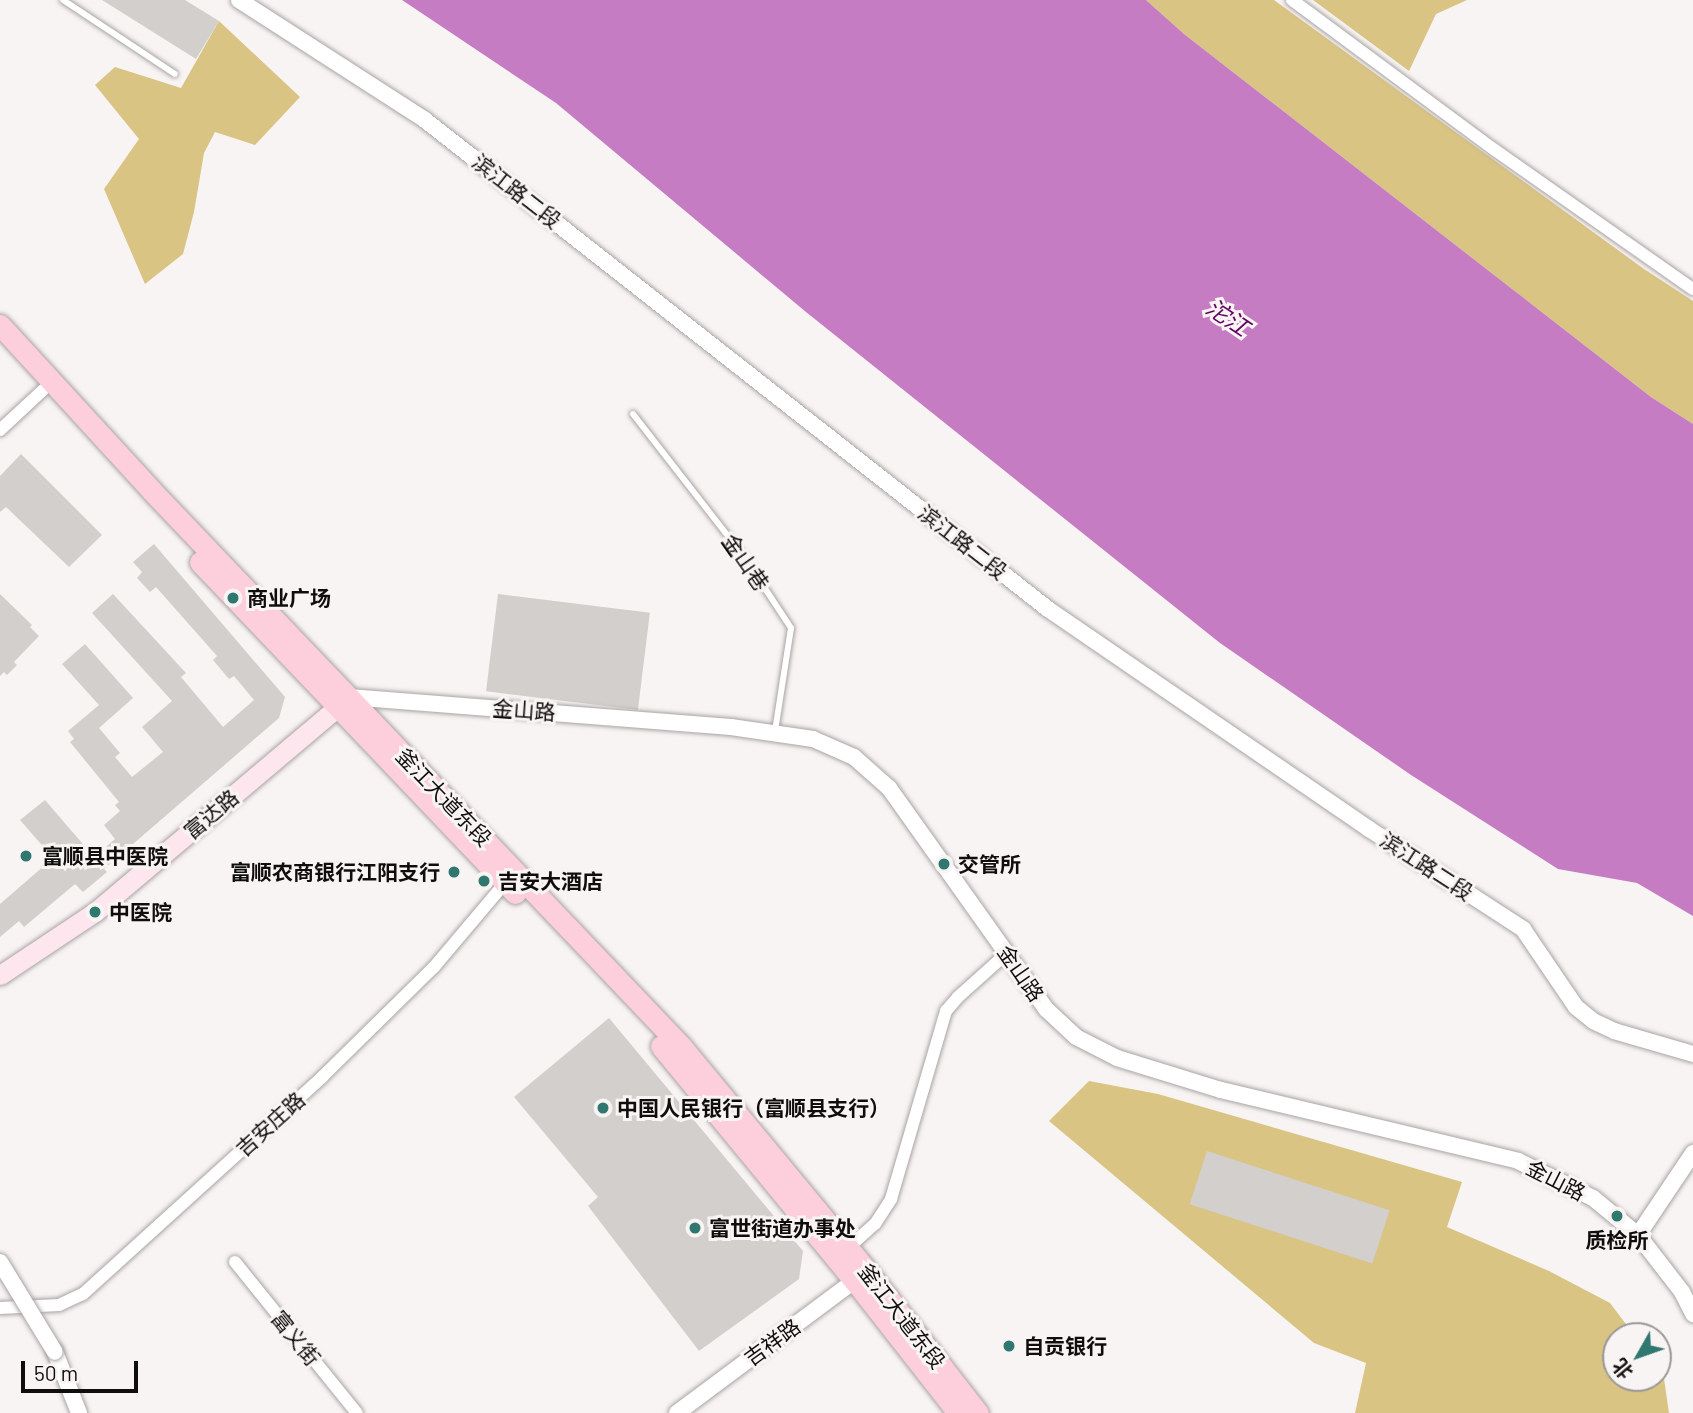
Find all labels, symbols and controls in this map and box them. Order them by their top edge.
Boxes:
street label: 滨江路二段 [468,149,566,233]
water label: 沱江 [1201,293,1255,341]
street label: 滨江路二段 [914,500,1012,584]
street label: 金山巷 [718,529,774,595]
place label: 商业广场 [247,585,331,611]
marker: 商业广场 [225,590,241,606]
street label: 金山路 [492,695,556,725]
street label: 釜江大道东段 [391,743,497,851]
street label: 富达路 [179,784,243,844]
street label: 滨江路二段 [1376,827,1478,905]
place label: 富顺县中医院 [42,843,168,869]
marker: 富顺县中医院 [16,846,36,866]
place label: 交管所 [958,851,1021,877]
marker: 交管所 [936,856,952,872]
place label: 富顺农商银行江阳支行 [230,859,440,885]
marker: 富顺农商银行江阳支行 [446,864,462,880]
place label: 吉安大酒店 [498,868,603,894]
marker: 吉安大酒店 [476,873,492,889]
place label: 中医院 [109,899,172,925]
marker: 中医院 [87,904,103,920]
street label: 金山路 [993,940,1049,1006]
street label: 吉安庄路 [230,1087,310,1161]
place label: 中国人民银行（富顺县支行） [617,1095,890,1121]
marker: 中国人民银行（富顺县支行） [595,1100,611,1116]
street label: 金山路 [1522,1154,1590,1206]
marker: 质检所 [1609,1208,1625,1224]
place label: 富世街道办事处 [709,1215,856,1241]
marker: 富世街道办事处 [687,1220,703,1236]
place label: 质检所 [1586,1227,1648,1253]
street label: 釜江大道东段 [853,1259,951,1373]
street label: 富义街 [266,1306,326,1370]
street label: 吉祥路 [739,1313,805,1371]
north arrow [1602,1322,1672,1392]
place label: 自贡银行 [1023,1333,1107,1359]
marker: 自贡银行 [1001,1338,1017,1354]
scale bar [24,1346,142,1390]
text: 北 [1607,1355,1637,1384]
text: 50 m [34,1360,78,1385]

